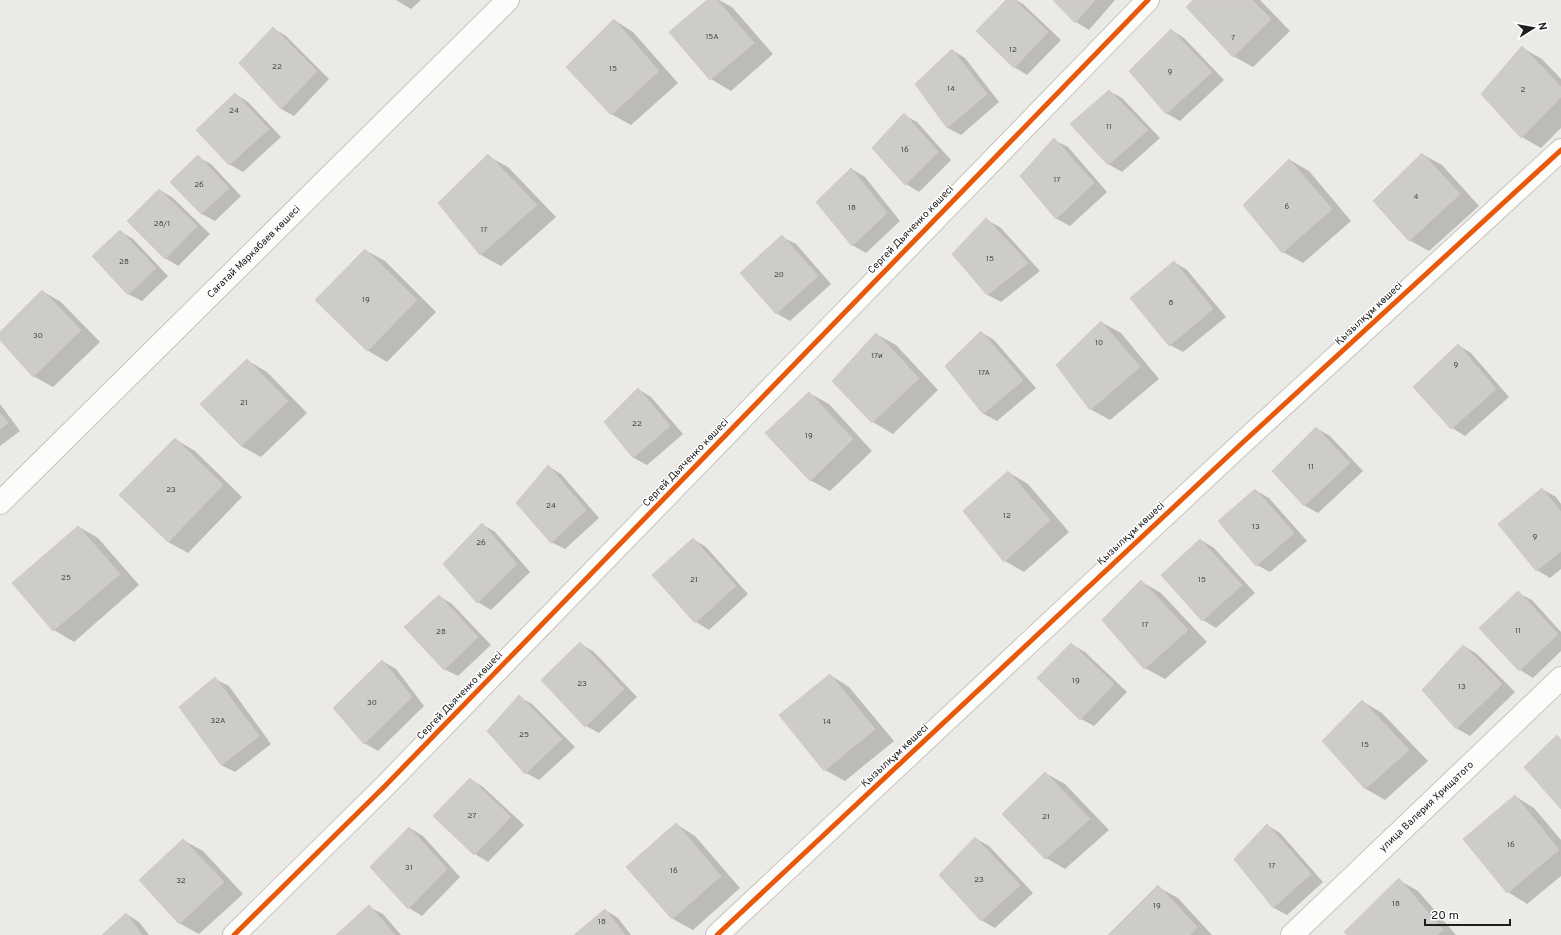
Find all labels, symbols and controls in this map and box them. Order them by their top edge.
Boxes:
north arrow [1513,8,1553,48]
text: N [1534,21,1549,31]
house number: 15А [705,32,719,42]
house number: 7 [1231,33,1235,43]
house number: 12 [1009,45,1017,55]
house number: 22 [272,62,282,72]
house number: 15 [609,64,617,74]
house number: 9 [1168,67,1173,77]
house number: 14 [947,84,955,94]
house number: 2 [1521,85,1526,95]
house number: 24 [229,106,239,116]
house number: 11 [1106,122,1112,132]
house number: 16 [901,145,909,155]
house number: 17 [1053,175,1061,185]
house number: 26 [194,180,204,190]
street label: Сергей Дьяченко көшесі [865,183,957,277]
house number: 4 [1414,192,1419,202]
house number: 6 [1285,202,1290,212]
street label: Сағатай Маркабаев көшесі [204,203,303,301]
house number: 18 [848,203,856,213]
house number: 28/1 [154,219,170,229]
house number: 17 [480,225,488,235]
house number: 15 [986,254,994,264]
house number: 28 [119,257,129,267]
house number: 20 [774,270,784,280]
street label: Қызылқұм көшесі [1333,279,1405,349]
house number: 19 [362,295,370,305]
house number: 8 [1169,298,1174,308]
house number: 30 [33,331,43,341]
house number: 10 [1095,338,1103,348]
house number: 17и [871,351,883,361]
house number: 9 [1454,360,1459,370]
house number: 17А [978,368,990,378]
house number: 21 [240,398,248,408]
street label: Сергей Дьяченко көшесі [640,416,732,510]
house number: 22 [632,419,642,429]
house number: 19 [805,431,813,441]
house number: 11 [1308,462,1314,472]
house number: 23 [166,485,176,495]
street label: Қызылқұм көшесі [1095,499,1167,569]
house number: 24 [546,501,556,511]
house number: 12 [1003,511,1011,521]
house number: 13 [1252,522,1260,532]
house number: 9 [1533,532,1538,542]
house number: 26 [476,538,486,548]
house number: 25 [61,573,71,583]
house number: 21 [690,575,698,585]
house number: 15 [1198,575,1206,585]
house number: 17 [1141,620,1149,630]
house number: 11 [1515,626,1521,636]
house number: 28 [436,627,446,637]
street label: Сергей Дьяченко көшесі [414,649,506,743]
house number: 19 [1072,676,1080,686]
house number: 23 [577,679,587,689]
house number: 13 [1458,682,1466,692]
house number: 30 [367,698,377,708]
house number: 32А [211,716,226,726]
house number: 14 [823,717,831,727]
street label: Қызылқұм көшесі [859,721,931,791]
house number: 25 [519,730,529,740]
house number: 15 [1361,740,1369,750]
street label: улица Валерия Хрищатого [1376,758,1477,855]
house number: 27 [468,811,477,821]
house number: 21 [1042,812,1050,822]
house number: 16 [1507,840,1515,850]
house number: 17 [1268,861,1276,871]
house number: 31 [405,863,413,873]
house number: 16 [670,866,678,876]
house number: 23 [974,875,984,885]
house number: 32 [176,876,186,886]
house number: 18 [1392,899,1400,909]
house number: 19 [1153,901,1161,911]
scale bar [1425,901,1510,927]
text: 20 m [1431,908,1459,924]
house number: 18 [598,917,606,927]

